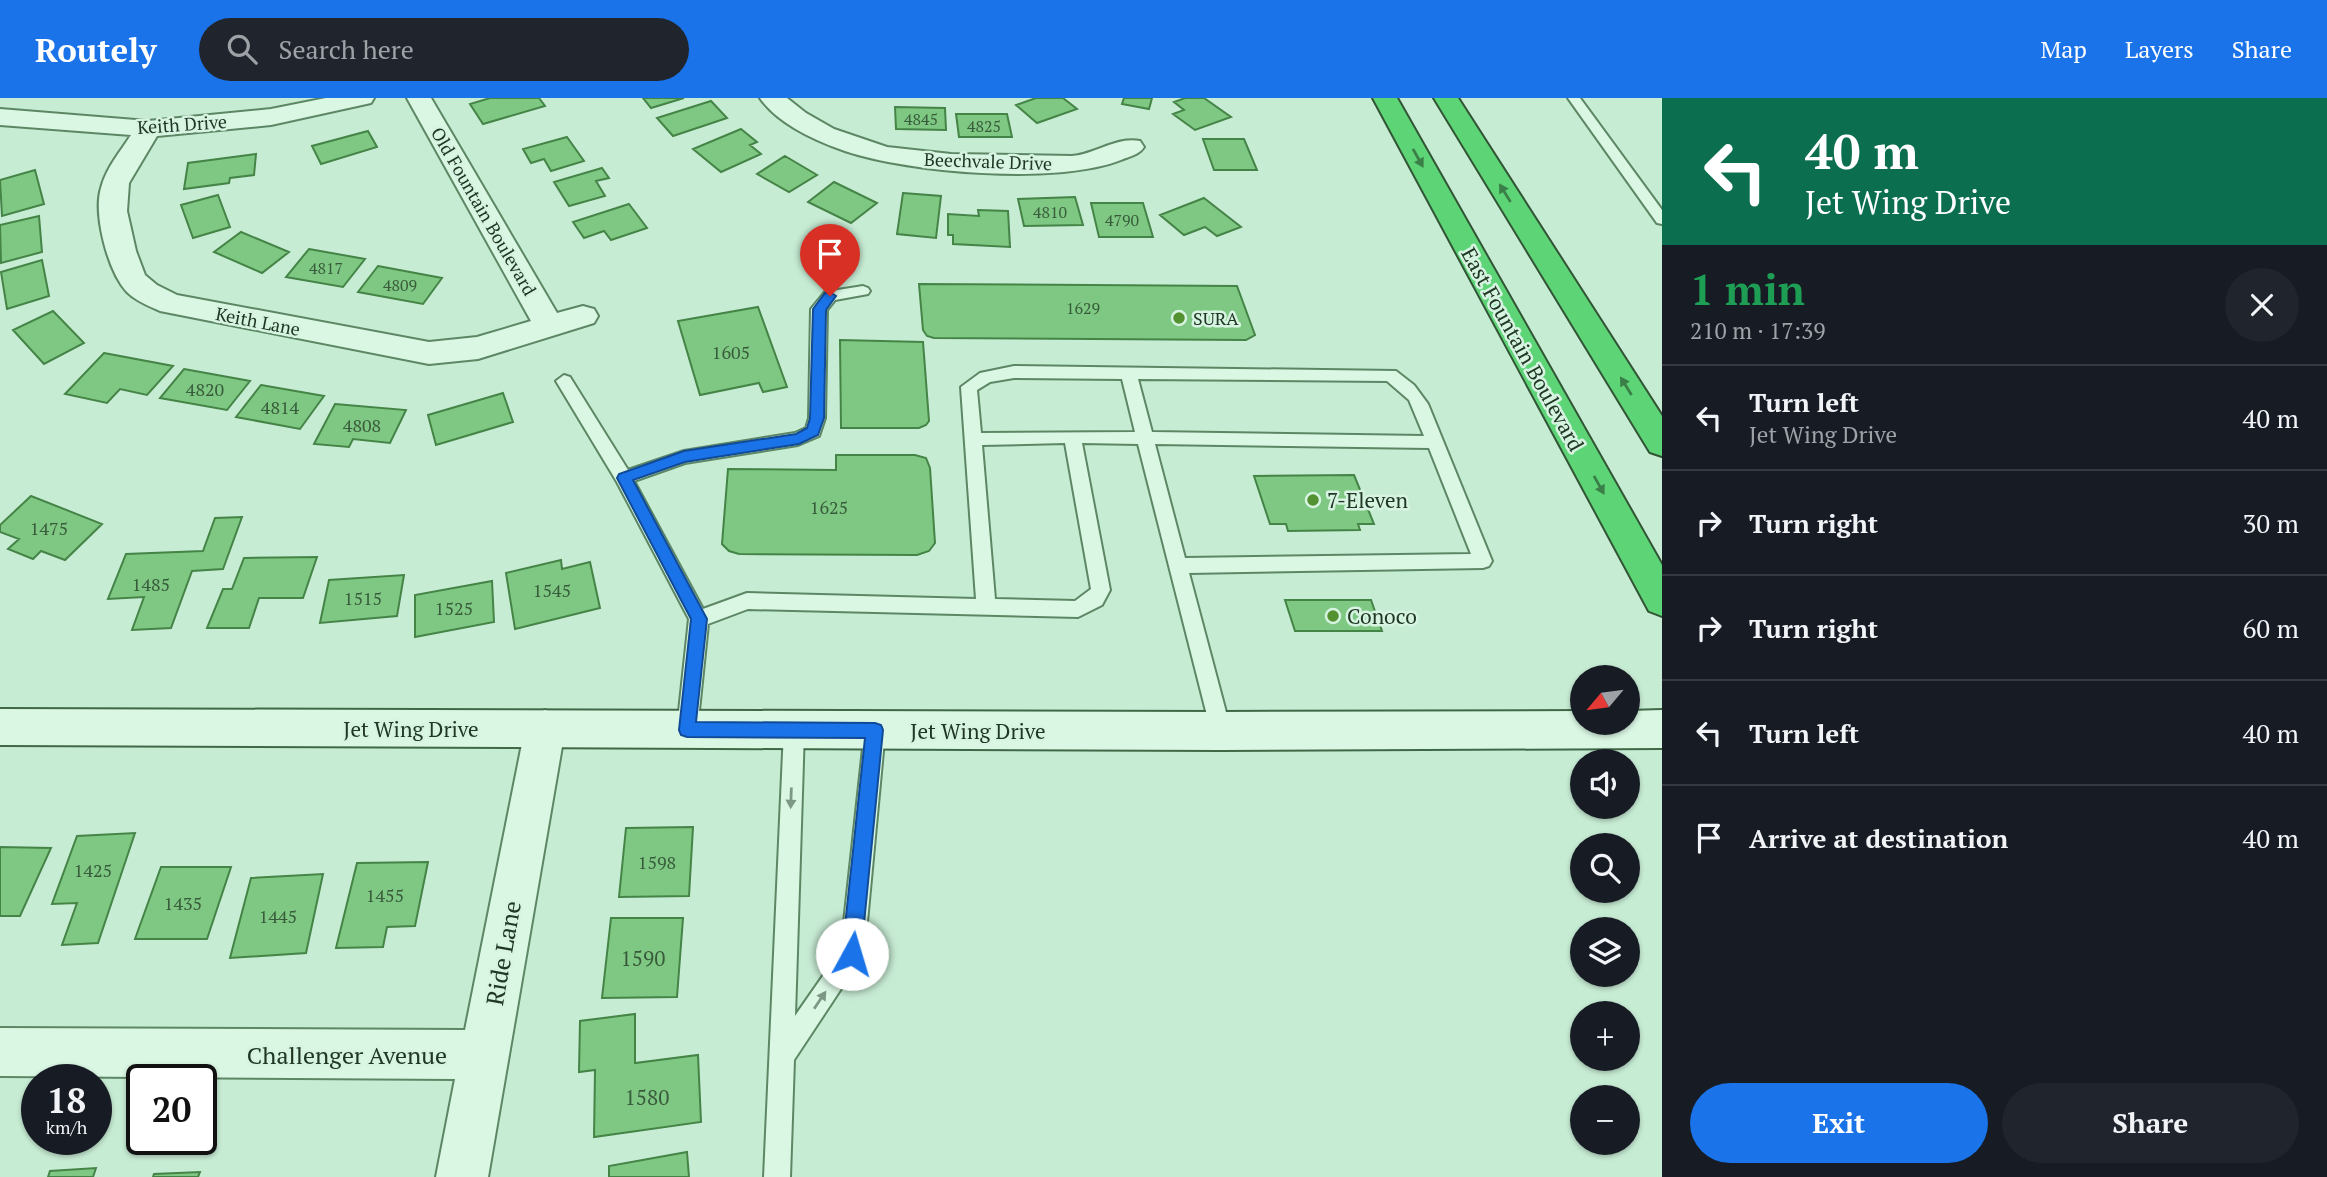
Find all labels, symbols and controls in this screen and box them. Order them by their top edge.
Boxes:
search box [199,18,689,81]
text: Routely [35,28,157,71]
icon: search [223,30,261,68]
text: Search here [279,32,414,66]
text: Map [2040,33,2087,65]
text: Layers [2125,33,2194,65]
text: Share [2232,33,2292,65]
house number: 4845 [904,108,938,130]
street label: Keith Drive [136,109,228,139]
house number: 4825 [967,115,1001,137]
text: 40 m [1805,118,1919,183]
street label: Old Fountain Boulevard [426,122,542,300]
icon: left [1690,126,1781,217]
street label: Beechvale Drive [924,147,1052,175]
one-way arrow [1412,148,1424,167]
text: Jet Wing Drive [1805,181,2011,223]
one-way arrow [1499,183,1512,202]
house number: 4810 [1033,201,1067,223]
house number: 4790 [1105,209,1139,231]
pin [800,224,860,296]
icon: arrive [811,235,849,273]
street label: East Fountain Boulevard [1455,242,1591,456]
house number: 4817 [309,257,343,279]
text: 1 min [1690,261,1805,317]
button: close [2225,268,2299,342]
house number: 4809 [383,274,417,296]
house number: 1629 [1066,297,1100,319]
street label: Keith Lane [214,301,302,341]
place label: SURA [1193,306,1239,330]
marker: SURA [1171,310,1187,326]
text: 210 m · 17:39 [1690,315,1825,346]
house number: 1605 [712,340,750,364]
one-way arrow [1619,376,1632,395]
house number: 4820 [186,377,224,401]
text: Turn left [1749,385,1859,419]
house number: 4814 [261,395,300,419]
icon: left [1690,399,1728,437]
text: 40 m [2243,401,2299,435]
house number: 4808 [343,413,381,437]
text: Jet Wing Drive [1749,419,1897,450]
one-way arrow [1593,476,1605,495]
place label: 7-Eleven [1327,486,1409,514]
marker: 7-Eleven [1305,492,1321,508]
house number: 1625 [810,495,848,519]
icon: right [1690,504,1728,542]
text: Turn right [1749,506,1878,540]
text: 30 m [2243,506,2299,540]
house number: 1475 [30,516,68,540]
house number: 1485 [132,572,170,596]
house number: 1545 [533,578,571,602]
house number: 1515 [344,586,382,610]
house number: 1525 [435,596,473,620]
place label: Conoco [1347,602,1417,630]
marker: Conoco [1325,608,1341,624]
icon: right [1690,609,1728,647]
text: Turn right [1749,611,1878,645]
text: 60 m [2243,611,2299,645]
north arrow [1570,665,1640,735]
map controls [1570,665,1640,1155]
icon: left [1690,714,1728,752]
street label: Jet Wing Drive [343,715,479,743]
text: Turn left [1749,716,1859,750]
text: 40 m [2243,716,2299,750]
street label: Jet Wing Drive [910,717,1046,745]
button: sound [1570,749,1640,819]
one-way arrow [786,787,797,809]
icon: arrive [1690,819,1728,857]
text: Arrive at destination [1749,821,2008,855]
text: 40 m [2243,821,2299,855]
button: search [1570,833,1640,903]
house number: 1598 [638,850,676,874]
house number: 1425 [74,858,112,882]
house number: 1455 [366,883,404,907]
house number: 1435 [164,891,202,915]
street label: Ride Lane [478,898,528,1008]
house number: 1445 [259,904,297,928]
position arrow [815,917,889,991]
button: layers [1570,917,1640,987]
house number: 1590 [621,944,665,972]
one-way arrow [813,991,826,1010]
button: + [1570,1001,1640,1071]
street label: Challenger Avenue [247,1039,447,1071]
speed limit sign: 20 [126,1064,217,1155]
text: 18 [47,1077,86,1123]
house number: 1580 [625,1083,669,1111]
button: Exit [1690,1083,1988,1163]
button: Share [2002,1083,2299,1163]
button: − [1570,1085,1640,1155]
text: km/h [46,1115,87,1139]

